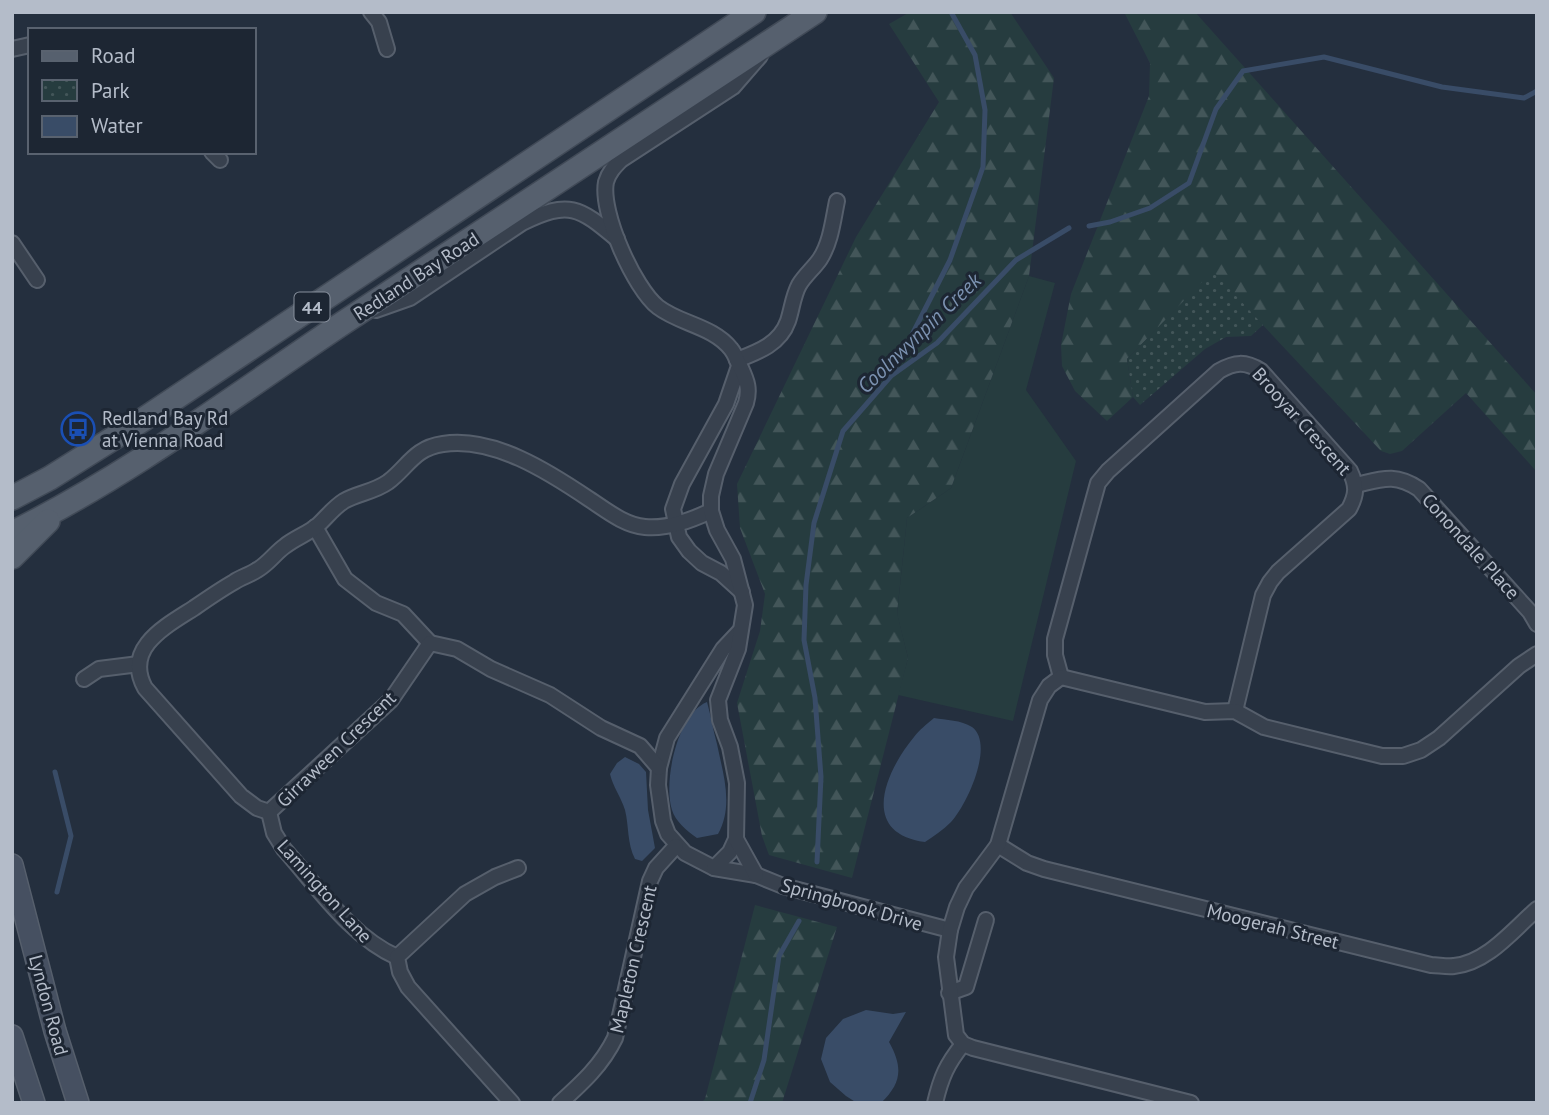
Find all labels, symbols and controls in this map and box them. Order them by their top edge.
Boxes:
legend [28,28,256,154]
text: Road [91,42,135,69]
text: Park [91,77,130,104]
text: Water [91,112,143,139]
street label: Redland Bay Road [349,226,483,326]
water label: Coolnwynpin Creek [851,266,988,399]
road number: 44 [294,292,330,321]
street label: Brooyar Crescent [1247,362,1357,480]
place label: Redland Bay Rd at Vienna Road [102,406,228,452]
bus stop icon: Redland Bay Rd at Vienna Road [59,410,97,448]
street label: Conondale Place [1417,488,1525,604]
street label: Girraween Crescent [271,686,401,812]
street label: Lamington Lane [272,834,378,948]
street label: Springbrook Drive [779,872,925,936]
street label: Mapleton Crescent [604,882,662,1035]
street label: Moogerah Street [1205,898,1342,954]
street label: Lyndon Road [24,952,74,1058]

